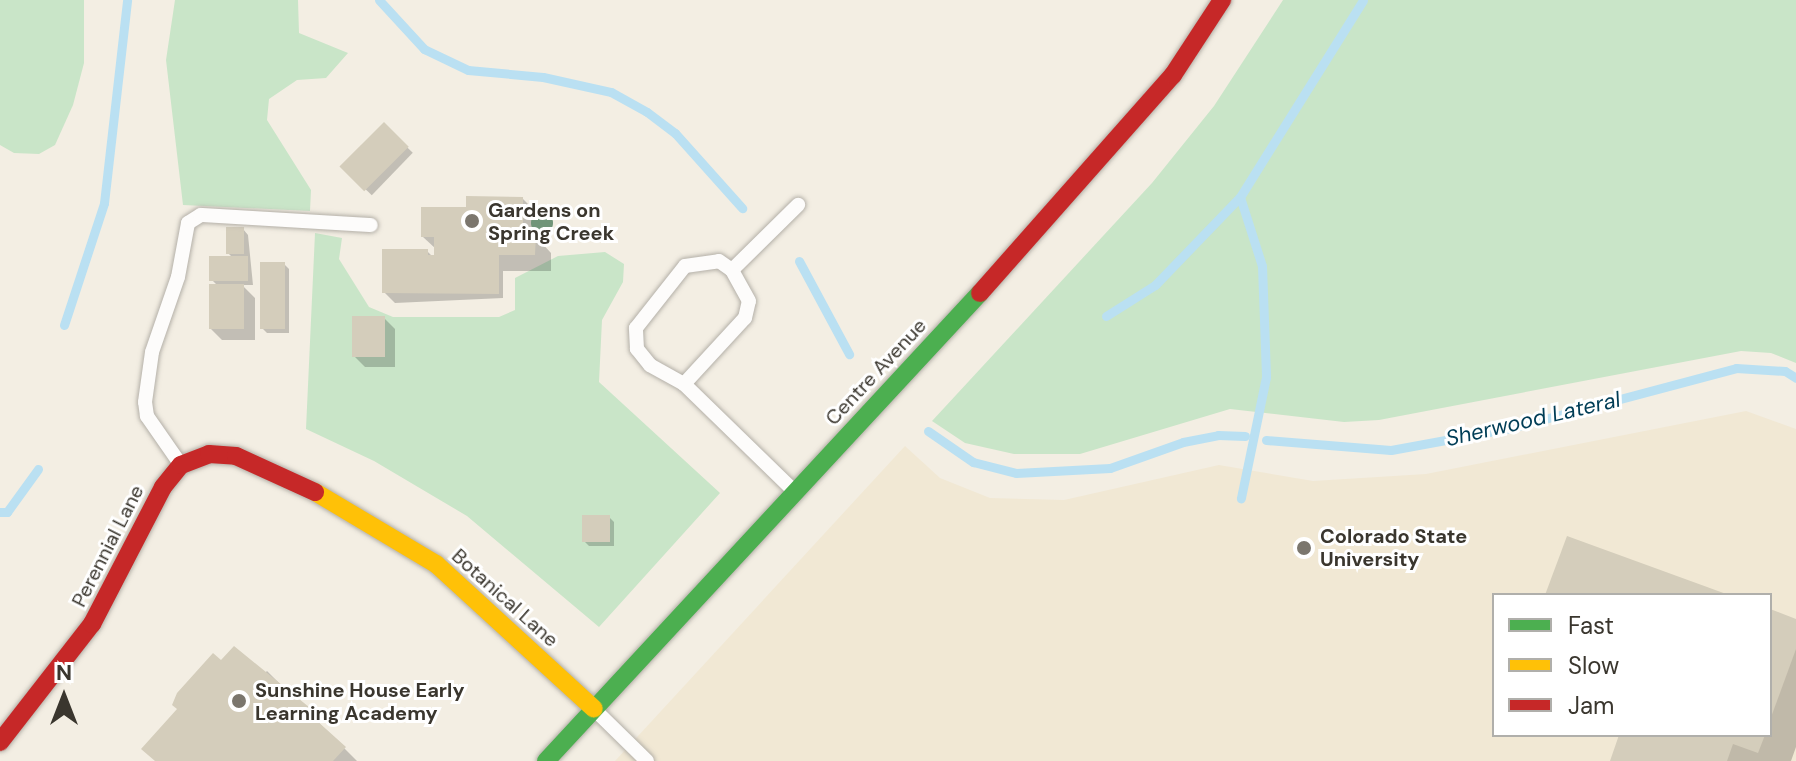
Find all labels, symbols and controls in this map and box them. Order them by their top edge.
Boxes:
place label: Gardens on Spring Creek [488,198,614,245]
marker: Gardens on Spring Creek [463,212,481,230]
street label: Centre Avenue [821,314,931,430]
water label: Sherwood Lateral [1443,386,1623,452]
street label: Perennial Lane [67,481,149,611]
place label: Colorado State University [1320,524,1467,571]
marker: Colorado State University [1295,539,1313,557]
street label: Botanical Lane [447,544,563,652]
legend [1492,593,1772,737]
text: Fast [1568,610,1614,641]
text: Slow [1568,650,1619,681]
north arrow [24,657,104,737]
text: N [56,658,72,687]
place label: Sunshine House Early Learning Academy [255,678,464,725]
text: Jam [1568,690,1614,721]
marker: Sunshine House Early Learning Academy [230,692,248,710]

